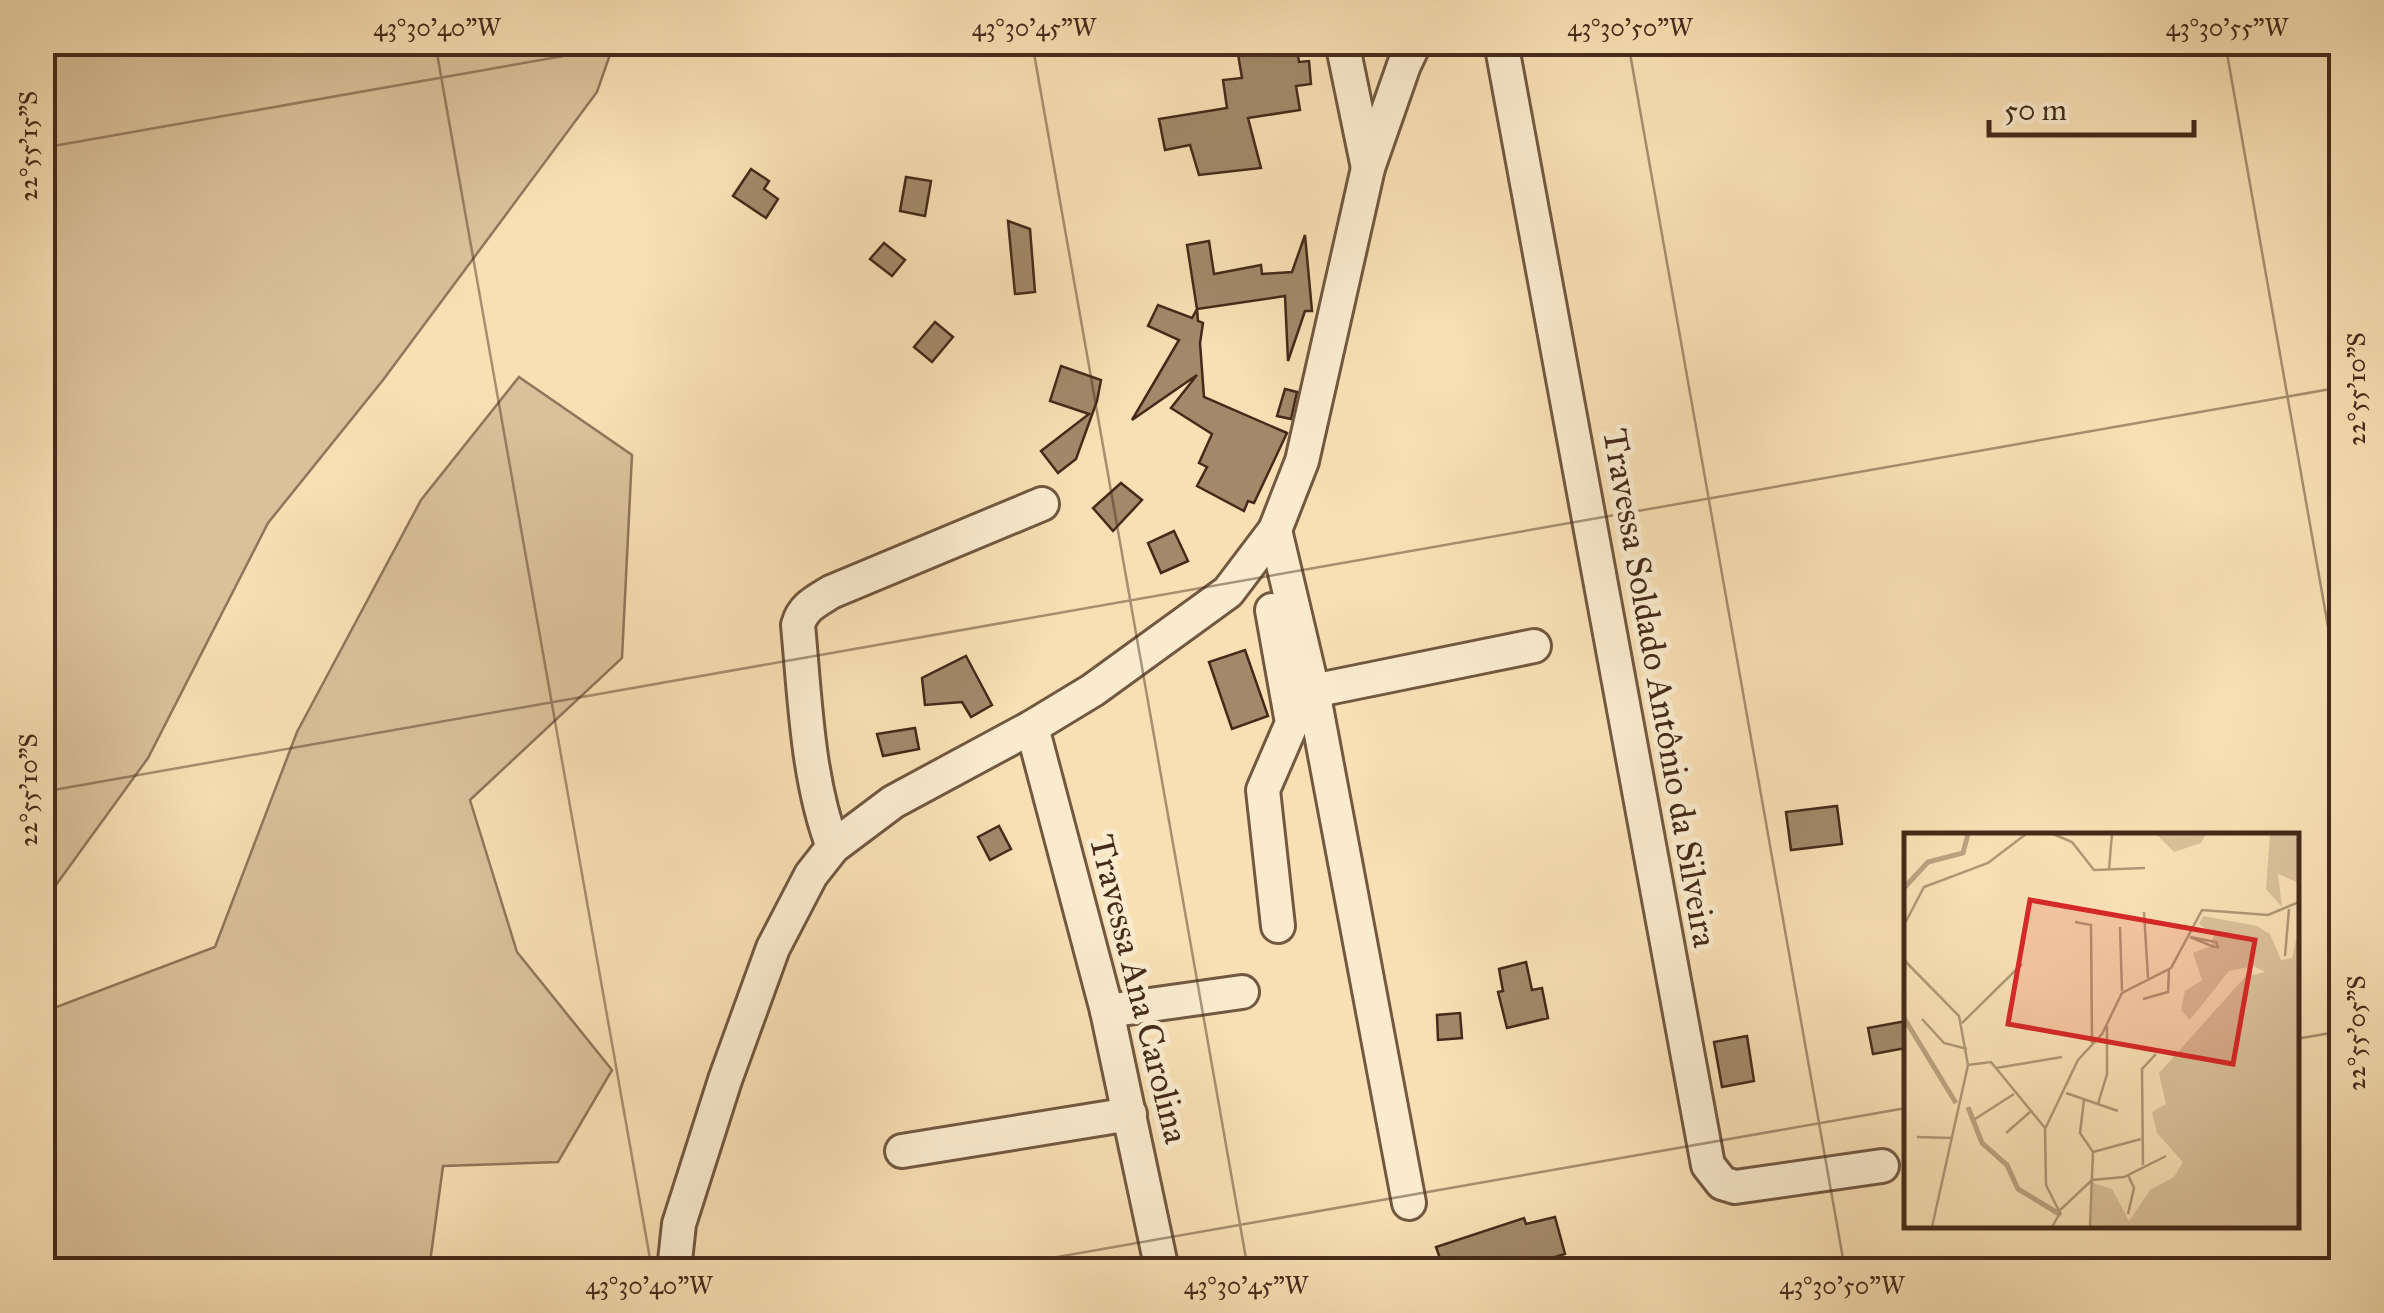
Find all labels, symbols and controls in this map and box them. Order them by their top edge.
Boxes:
text: 43°30'40"W [373,12,502,43]
text: 43°30'45"W [972,12,1098,43]
text: 43°30'50"W [1567,12,1694,43]
text: 43°30'55"W [2166,12,2289,43]
scale bar [1989,75,2194,137]
text: 22°55'15"S [13,91,44,201]
text: 50 m [2004,92,2067,128]
text: 22°55'10"S [2341,332,2372,446]
street label: Travessa Soldado Antônio da Silveira [1593,425,1727,951]
text: 22°55'10"S [13,733,44,847]
street label: Travessa Ana Carolina [1080,830,1198,1148]
inset map [1904,833,2299,1228]
text: 22°55'05"S [2341,975,2372,1091]
text: 43°30'40"W [585,1270,714,1301]
text: 43°30'45"W [1184,1270,1310,1301]
text: 43°30'50"W [1779,1270,1906,1301]

